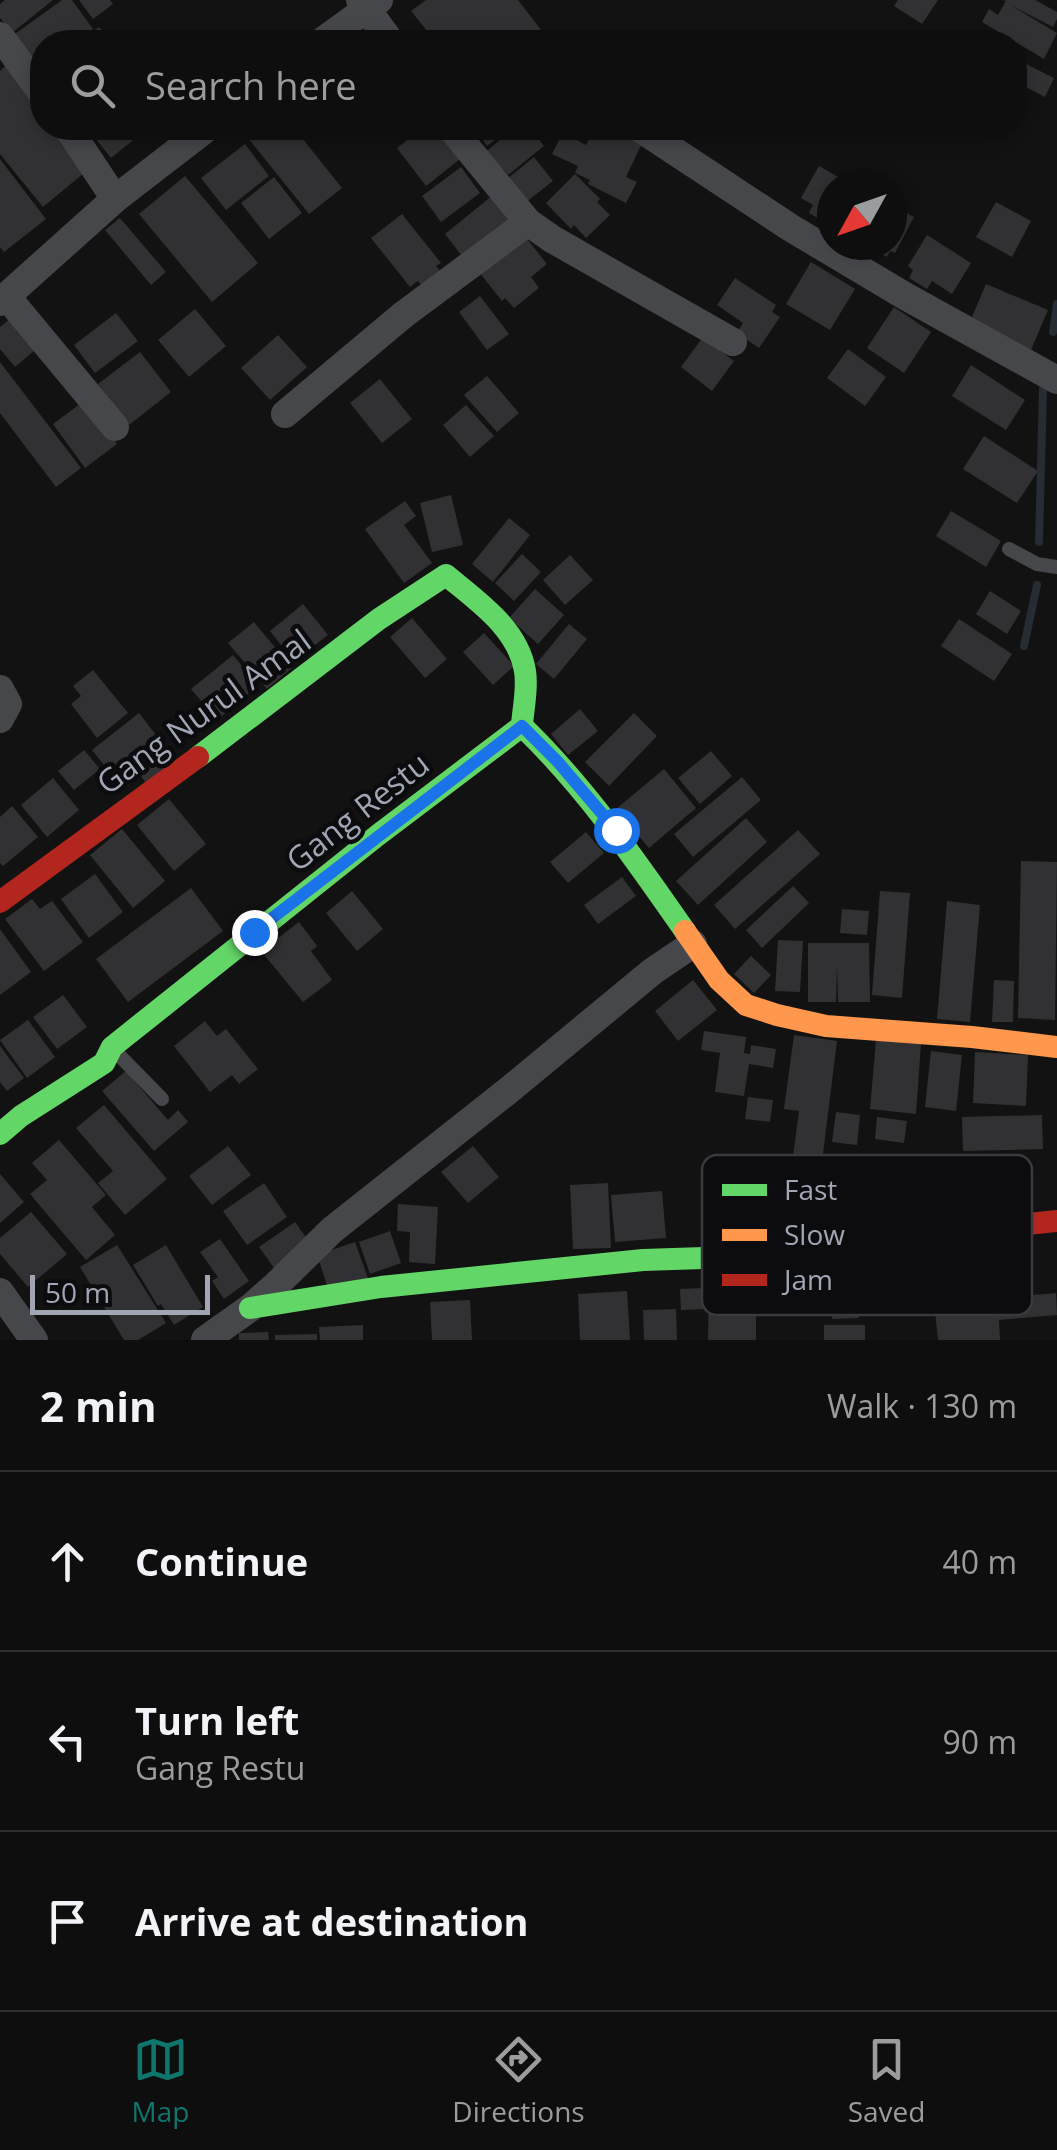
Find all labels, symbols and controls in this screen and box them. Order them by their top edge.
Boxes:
search box [30,30,1027,140]
icon: search [65,58,120,113]
text: Search here [145,59,357,111]
north arrow [817,170,907,260]
street label: Gang Nurul Amal [87,619,319,803]
street label: Gang Restu [277,742,437,880]
route start [594,808,640,854]
route end [232,910,278,956]
legend [702,1155,1032,1315]
text: Fast [784,1170,837,1208]
text: Slow [784,1215,845,1253]
text: Jam [781,1260,833,1298]
scale bar [30,1270,210,1314]
text: 50 m [45,1273,110,1311]
text: 2 min [40,1377,157,1434]
text: Walk · 130 m [827,1384,1017,1427]
icon: ahead [40,1534,95,1589]
text: Continue [135,1535,308,1587]
text: 40 m [942,1540,1017,1583]
text: Turn left [135,1694,299,1746]
icon: left [40,1714,95,1769]
text: 90 m [942,1720,1017,1763]
text: Gang Restu [135,1746,305,1789]
icon: arrive [40,1894,95,1949]
text: Arrive at destination [135,1895,529,1947]
tab: Map [131,2032,189,2130]
tab: Directions [452,2032,585,2130]
tab: Saved [848,2032,925,2130]

